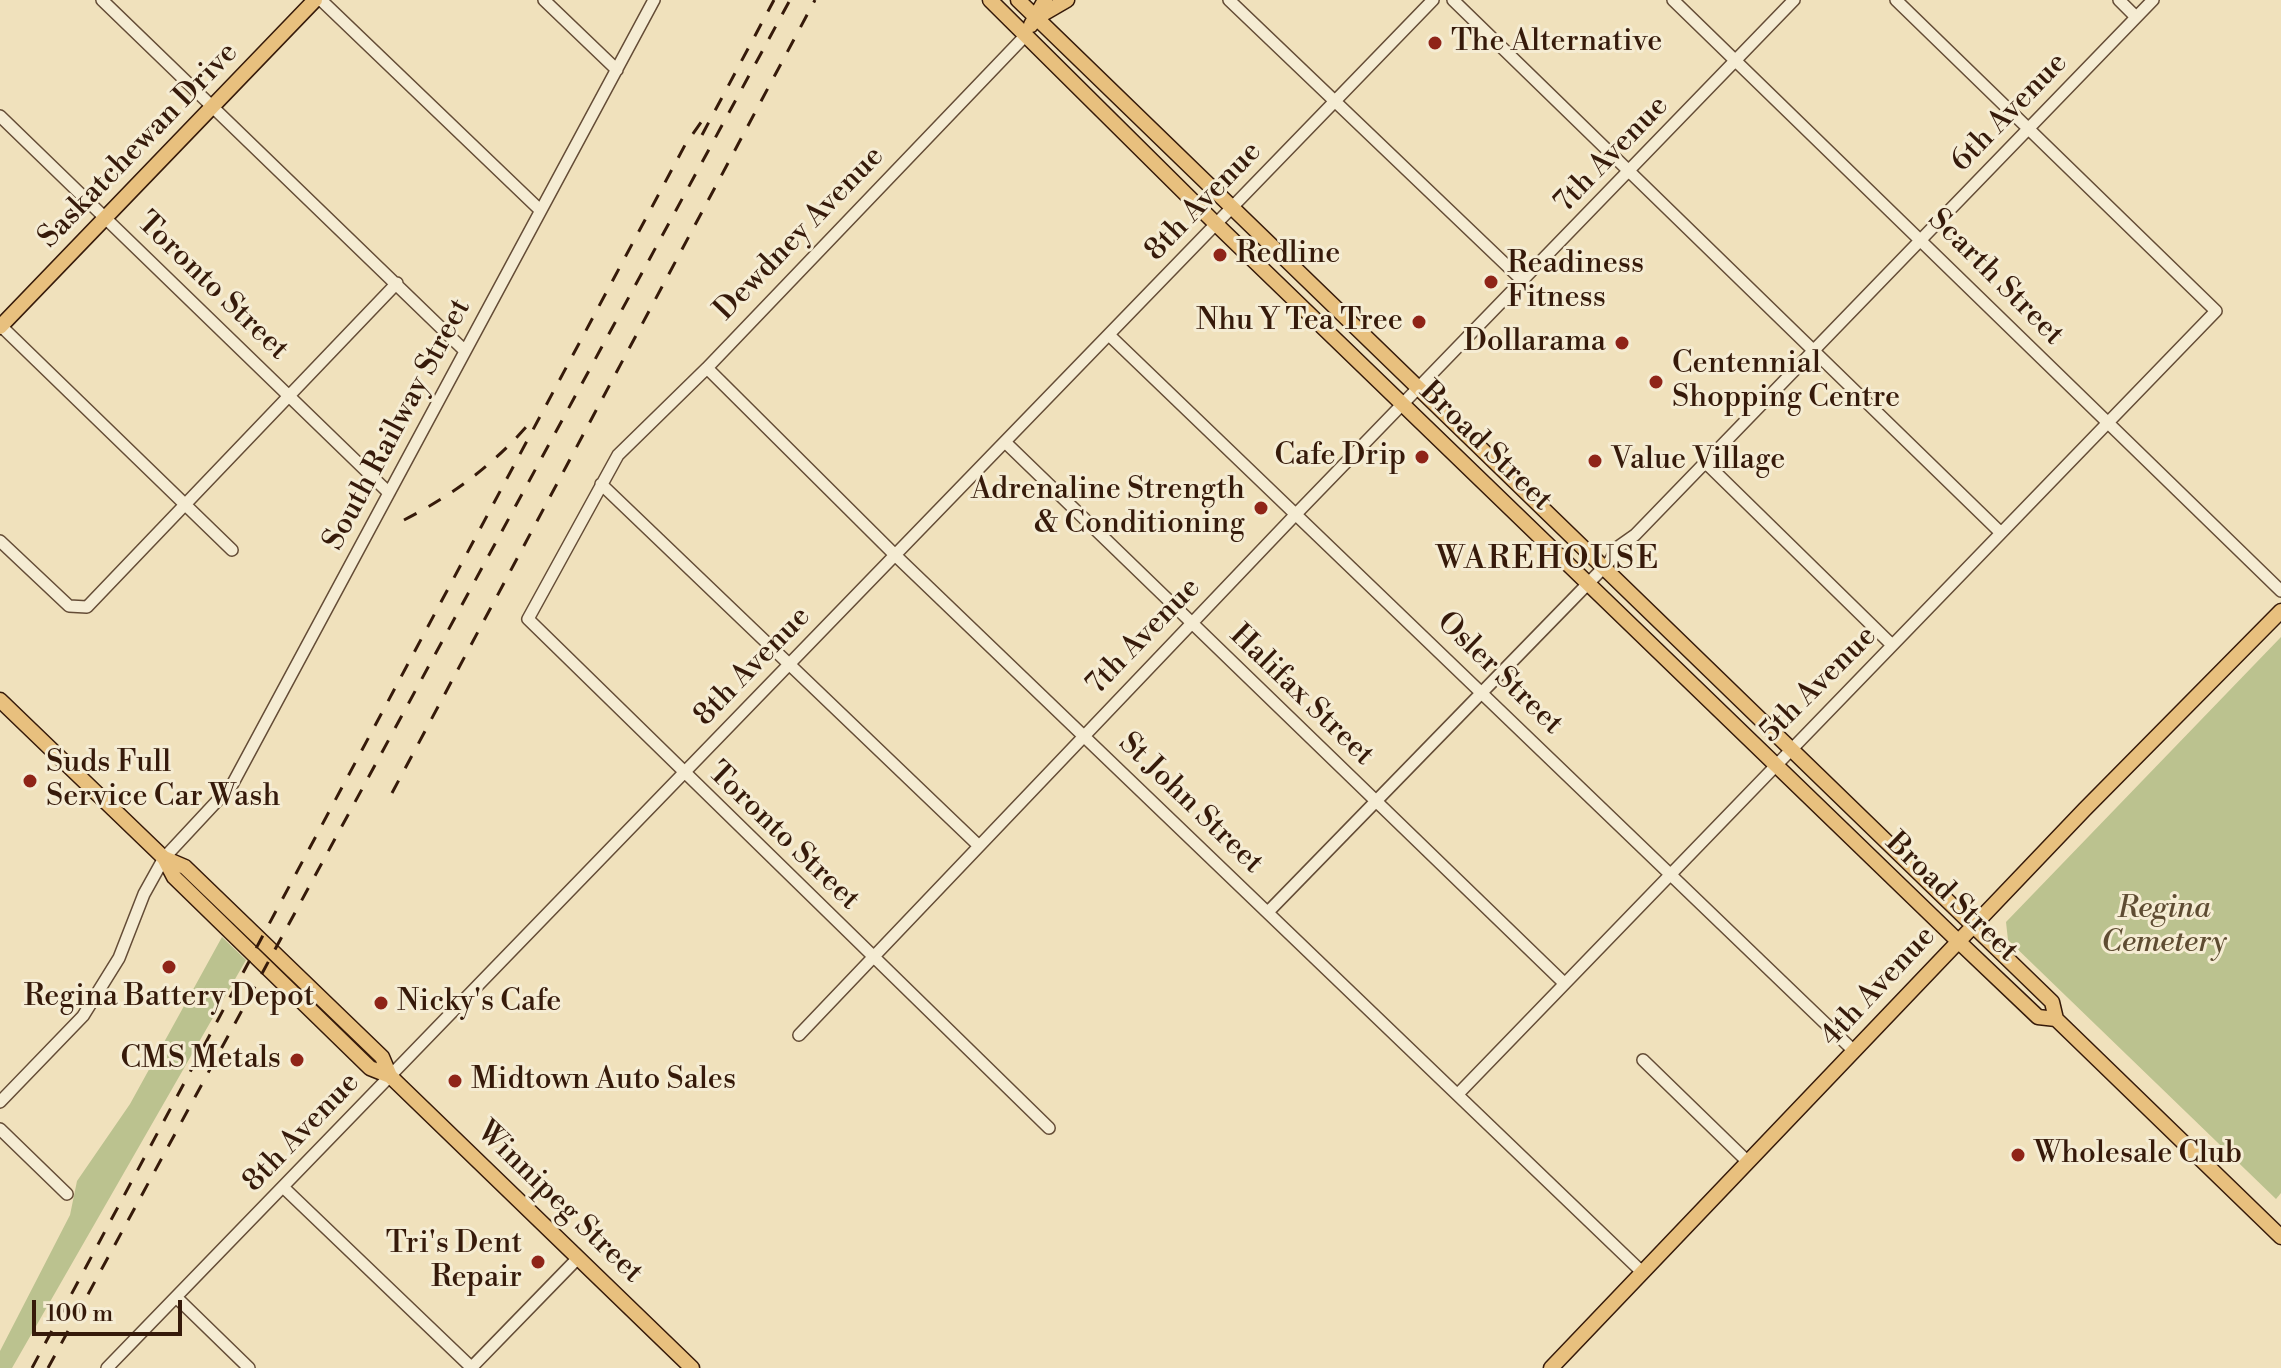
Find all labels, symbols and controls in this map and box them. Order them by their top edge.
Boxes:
place label: The Alternative [1451,25,1662,61]
marker: The Alternative [1426,34,1444,52]
street label: Saskatchewan Drive [32,36,246,256]
street label: 6th Avenue [1944,46,2076,180]
street label: 7th Avenue [1547,89,1677,221]
street label: 8th Avenue [1138,135,1270,269]
street label: Dewdney Avenue [708,139,892,329]
street label: Scarth Street [1919,202,2071,354]
street label: Toronto Street [129,205,295,369]
place label: Redline [1236,237,1340,273]
marker: Redline [1211,246,1229,264]
place label: Readiness Fitness [1507,247,1644,318]
marker: Readiness Fitness [1482,273,1500,291]
street label: South Railway Street [316,293,480,557]
place label: Nhu Y Tea Tree [1196,304,1403,340]
marker: Nhu Y Tea Tree [1410,313,1428,331]
place label: Dollarama [1463,325,1606,361]
marker: Dollarama [1613,334,1631,352]
place label: Centennial Shopping Centre [1672,347,1900,418]
marker: Centennial Shopping Centre [1647,373,1665,391]
street label: Broad Street [1411,375,1559,519]
place label: Cafe Drip [1275,439,1406,475]
place label: Value Village [1611,443,1785,479]
marker: Cafe Drip [1413,448,1431,466]
marker: Value Village [1586,452,1604,470]
place label: Adrenaline Strength & Conditioning [971,473,1245,544]
marker: Adrenaline Strength & Conditioning [1252,499,1270,517]
district label: WAREHOUSE [1436,541,1660,579]
street label: 7th Avenue [1079,571,1209,703]
street label: 8th Avenue [687,600,819,734]
street label: Osler Street [1428,605,1570,743]
street label: Halifax Street [1221,618,1381,774]
street label: 5th Avenue [1753,619,1885,751]
street label: St John Street [1110,726,1270,882]
place label: Suds Full Service Car Wash [46,746,280,816]
street label: Toronto Street [700,755,866,919]
marker: Suds Full Service Car Wash [21,772,39,790]
street label: Broad Street [1877,826,2025,970]
park label: Regina Cemetery [2101,892,2227,962]
street label: 4th Avenue [1814,919,1944,1055]
marker: Regina Battery Depot [160,958,178,976]
place label: Regina Battery Depot [24,980,314,1016]
place label: Nicky's Cafe [397,985,561,1021]
marker: Nicky's Cafe [372,994,390,1012]
place label: CMS Metals [121,1042,281,1078]
marker: CMS Metals [288,1051,306,1069]
place label: Midtown Auto Sales [471,1063,736,1099]
street label: 8th Avenue [236,1066,368,1200]
marker: Midtown Auto Sales [446,1072,464,1090]
street label: Winnipeg Street [468,1115,650,1291]
place label: Wholesale Club [2034,1137,2242,1173]
marker: Wholesale Club [2009,1146,2027,1164]
place label: Tri's Dent Repair [386,1227,522,1298]
marker: Tri's Dent Repair [529,1253,547,1271]
scale bar [36,1284,186,1334]
text: 100 m [46,1299,113,1329]

